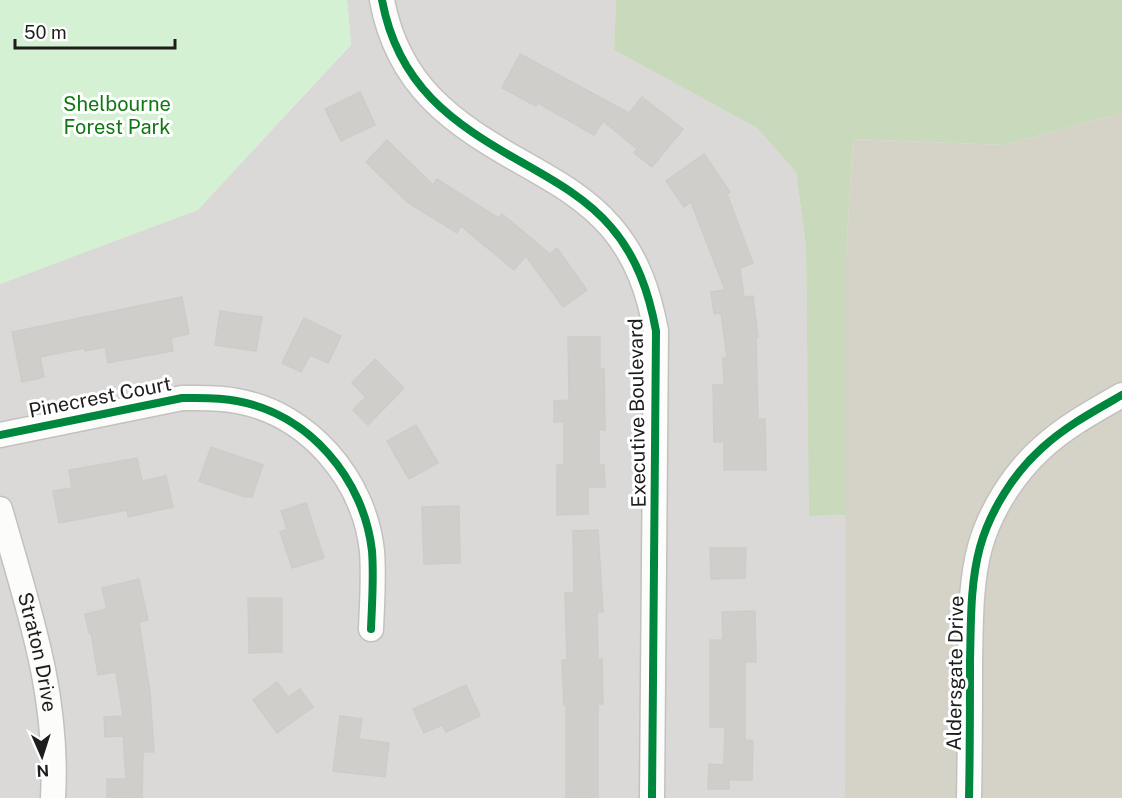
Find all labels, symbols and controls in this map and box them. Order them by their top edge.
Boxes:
scale bar [15,12,176,50]
text: 50 m [24,22,67,43]
park label: Shelbourne Forest Park [63,92,171,139]
street label: Executive Boulevard [623,318,651,508]
street label: Pinecrest Court [27,371,173,423]
street label: Straton Drive [13,589,62,713]
street label: Aldersgate Drive [942,595,968,751]
north arrow [12,726,72,786]
text: N [36,761,50,780]

